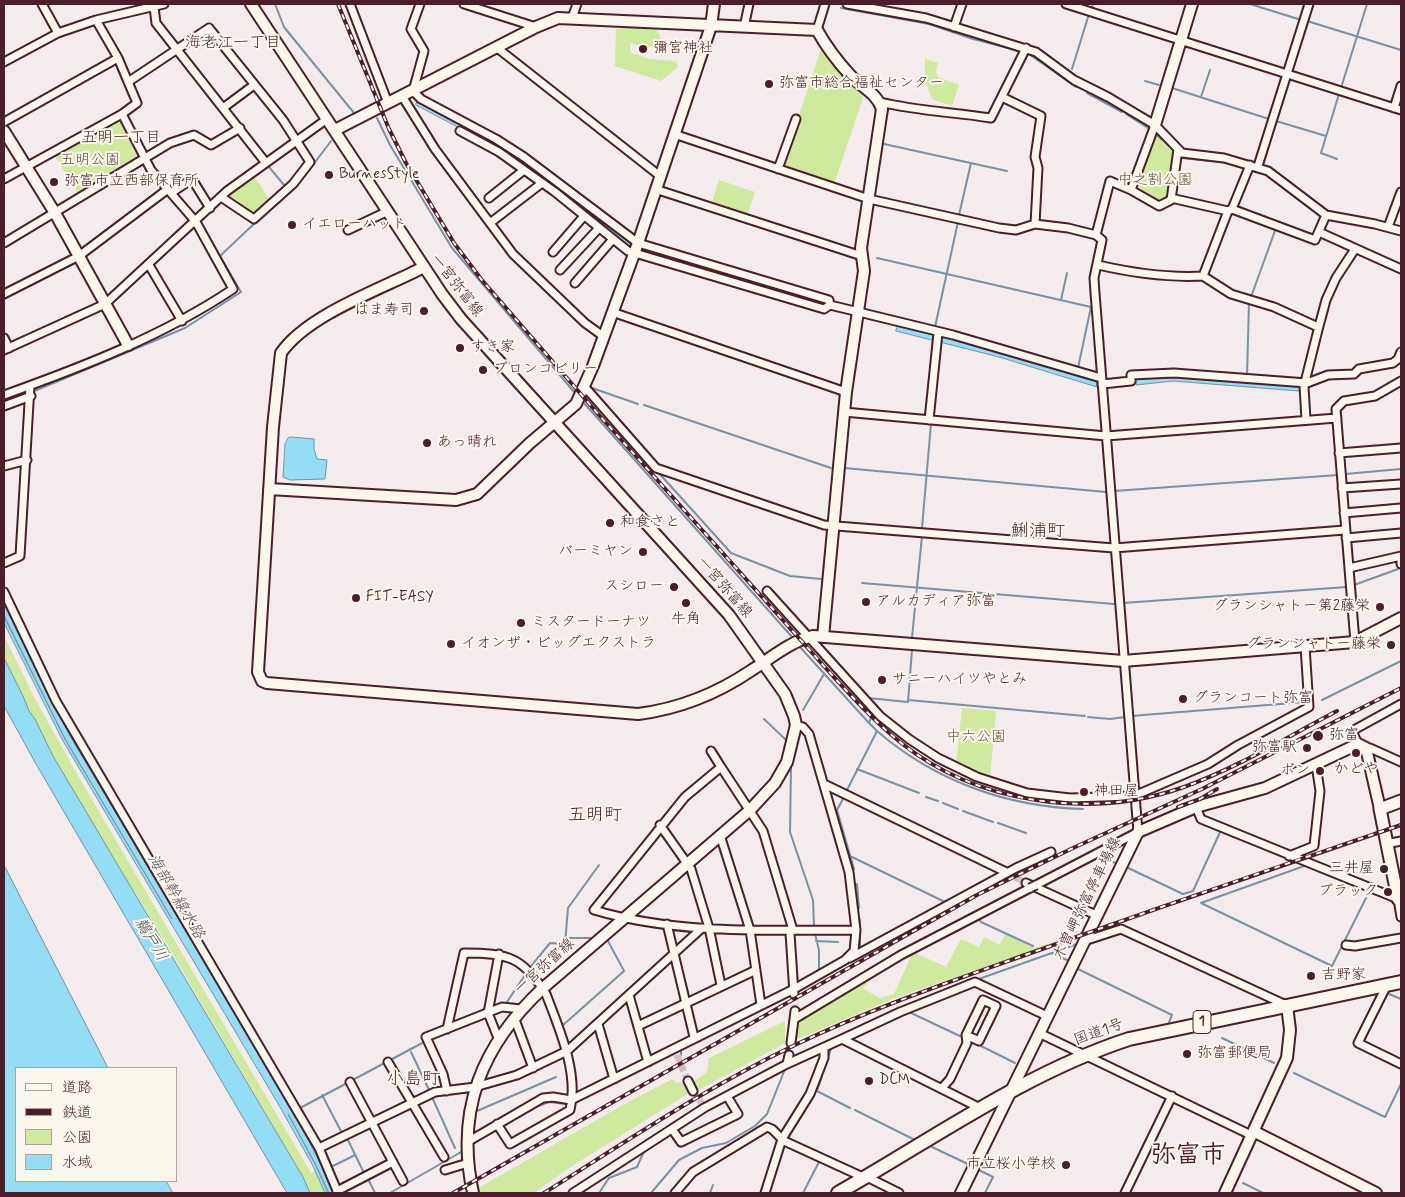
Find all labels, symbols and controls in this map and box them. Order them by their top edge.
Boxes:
district label: 海老江一丁目 [185,34,281,54]
place label: 彌宮神社 [653,40,713,58]
marker: 彌宮神社 [637,43,649,55]
place label: 弥富市総合福祉センター [779,75,944,93]
marker: 弥富市総合福祉センター [763,78,775,90]
district label: 五明一丁目 [81,129,161,149]
park label: 五明公園 [60,152,120,170]
place label: BurnesStyle [339,166,419,184]
marker: BurnesStyle [323,169,335,181]
park label: 中之割公園 [1118,172,1192,190]
place label: 弥富市立西部保育所 [64,173,199,191]
marker: 弥富市立西部保育所 [48,176,60,188]
place label: イエローハット [302,216,407,234]
marker: イエローハット [286,219,298,231]
street label: 一宮弥富線 [426,251,486,321]
place label: はま寿司 [354,302,414,320]
marker: はま寿司 [418,305,430,317]
place label: すき家 [470,339,515,357]
marker: すき家 [454,342,466,354]
place label: ブロンコビリー [493,361,598,379]
marker: ブロンコビリー [477,364,489,376]
place label: あっ晴れ [437,434,497,452]
marker: あっ晴れ [421,437,433,449]
place label: 和食さと [620,514,680,532]
marker: 和食さと [604,517,616,529]
district label: 鯏浦町 [1011,521,1065,543]
place label: バーミヤン [558,543,633,561]
marker: バーミヤン [637,546,649,558]
street label: 一宮弥富線 [693,554,755,622]
place label: スシロー [604,578,664,596]
marker: スシロー [668,581,680,593]
place label: FIT-EASY [366,589,434,607]
marker: FIT-EASY [350,592,362,604]
place label: アルカディア弥富 [876,593,996,611]
marker: アルカディア弥富 [860,596,872,608]
marker: 牛角 [680,597,692,609]
place label: グランシャトー第2藤栄 [1213,598,1370,616]
marker: グランシャトー第2藤栄 [1374,601,1386,613]
place label: 牛角 [671,611,701,629]
place label: ミスタードーナツ [531,614,651,632]
marker: ミスタードーナツ [515,617,527,629]
place label: イオンザ・ビッグエクストラ [461,635,656,653]
place label: グランシャトー藤栄 [1246,636,1381,654]
marker: イオンザ・ビッグエクストラ [445,638,457,650]
marker: グランシャトー藤栄 [1385,639,1397,651]
place label: サニーハイツやとみ [892,671,1027,689]
marker: サニーハイツやとみ [876,674,888,686]
place label: グランコート弥富 [1193,690,1313,708]
marker: グランコート弥富 [1177,693,1189,705]
place label: 弥富 [1329,727,1359,745]
park label: 中六公園 [946,729,1006,747]
marker: 弥富 [1311,729,1325,743]
place label: 弥富駅 [1252,739,1297,757]
marker: 弥富駅 [1301,742,1313,754]
marker: かどや [1350,747,1362,759]
place label: かどや [1334,761,1378,779]
place label: ボン [1280,762,1310,780]
marker: ボン [1314,765,1326,777]
place label: 神田屋 [1094,783,1139,801]
marker: 神田屋 [1078,786,1090,798]
district label: 五明町 [568,805,622,827]
street label: 木曽岬弥富停車場線 [1050,834,1126,964]
water label: 海部幹線水路 [142,851,208,943]
place label: 三井屋 [1329,860,1374,878]
marker: 三井屋 [1378,863,1390,875]
place label: ブラック [1318,883,1378,901]
marker: ブラック [1382,886,1394,898]
water label: 鵜戸川 [129,914,171,966]
street label: 一宮弥富線 [511,935,579,999]
place label: 吉野家 [1321,967,1366,985]
marker: 吉野家 [1305,970,1317,982]
road number: 1 [1193,1010,1211,1034]
street label: 国道1号 [1072,1016,1126,1050]
place label: 弥富郵便局 [1197,1045,1272,1063]
marker: 弥富郵便局 [1181,1048,1193,1060]
legend [15,1067,178,1182]
district label: 小島町 [386,1069,440,1091]
place label: DCM [879,1072,910,1090]
marker: DCM [863,1075,875,1087]
text: 道路 [62,1078,92,1098]
text: 鉄道 [62,1103,92,1123]
text: 公園 [62,1128,92,1148]
district label: 弥富市 [1151,1142,1225,1172]
text: 水域 [62,1153,92,1173]
place label: 市立桜小学校 [966,1156,1056,1174]
marker: 市立桜小学校 [1060,1159,1072,1171]

